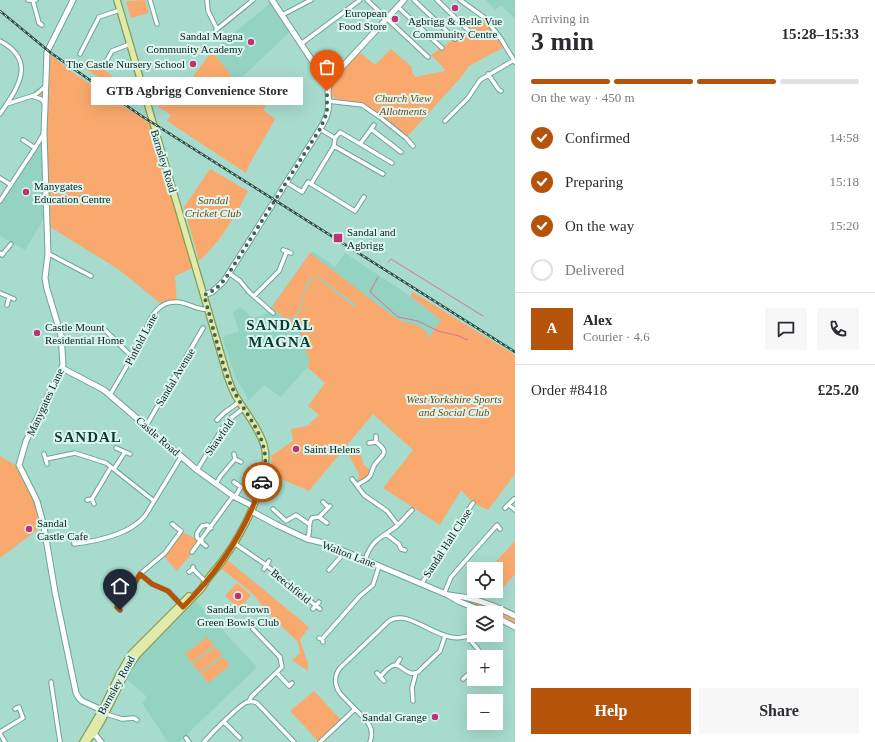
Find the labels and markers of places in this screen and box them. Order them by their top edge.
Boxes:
marker: Agbrigg & Belle Vue Community Centre [450,3,460,13]
place label: European Food Store [338,7,387,32]
marker: European Food Store [390,14,400,24]
place label: Agbrigg & Belle Vue Community Centre [408,15,502,40]
place label: Sandal Magna Community Academy [146,30,243,55]
marker: Sandal Magna Community Academy [246,37,256,47]
pin [310,50,344,91]
place label: The Castle Nursery School [66,58,185,70]
marker: The Castle Nursery School [188,59,198,69]
callout: GTB Agbrigg Convenience Store [91,77,303,105]
place label: Manygates Education Centre [34,180,111,205]
marker: Manygates Education Centre [21,187,31,197]
place label: Sandal and Agbrigg [347,226,396,251]
marker: Sandal and Agbrigg [332,232,344,244]
place label: Castle Mount Residential Home [45,321,124,346]
marker: Castle Mount Residential Home [32,328,42,338]
place label: Saint Helens [304,443,360,455]
marker: Saint Helens [291,444,301,454]
place label: Sandal Castle Cafe [37,517,88,542]
marker: Sandal Castle Cafe [24,524,34,534]
pin [103,569,137,610]
marker: Sandal Crown Green Bowls Club [233,591,243,601]
place label: Sandal Crown Green Bowls Club [197,603,279,628]
place label: Sandal Grange [362,711,427,723]
marker: Sandal Grange [430,712,440,722]

